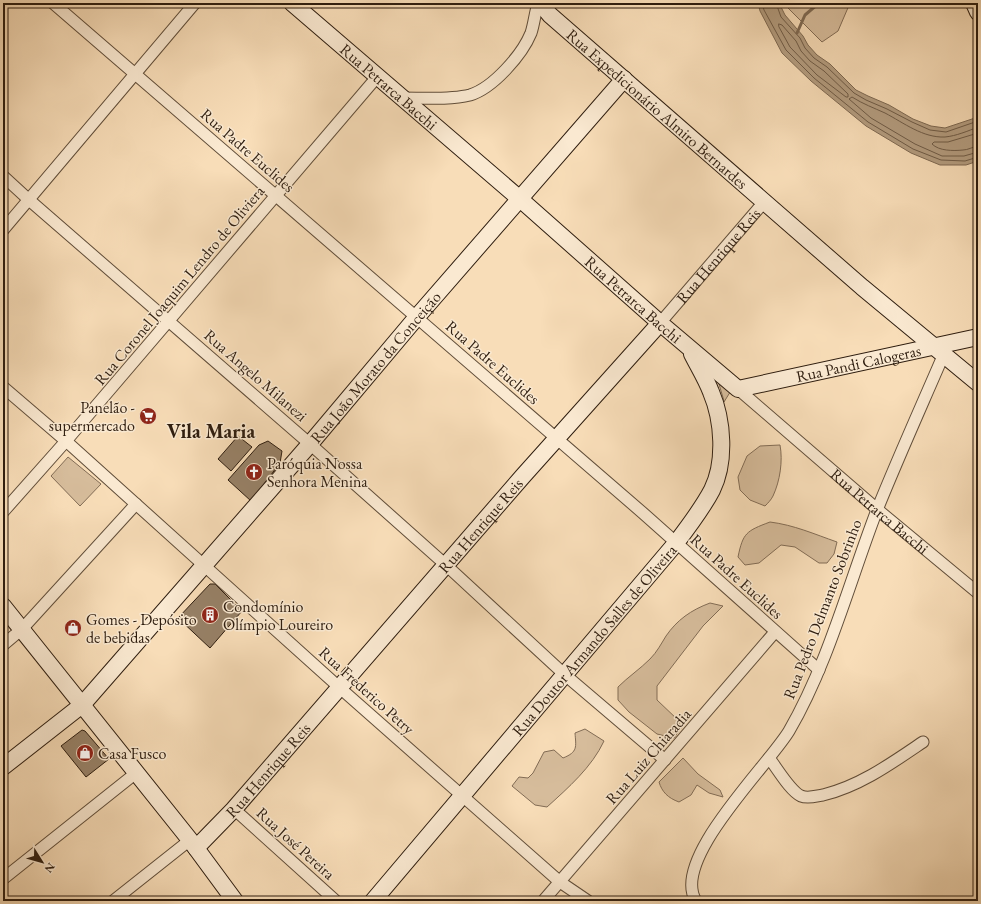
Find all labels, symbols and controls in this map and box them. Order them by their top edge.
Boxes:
street label: Rua Expedicionário Almiro Bernardes [562,24,752,194]
street label: Rua Petrarca Bacchi [335,39,442,135]
street label: Rua Padre Euclides [196,104,299,197]
street label: Rua Coronel Joaquim Lendro de Oliviera [90,181,270,390]
street label: Rua Henrique Reis [672,204,765,308]
street label: Rua Petrarca Bacchi [580,251,686,348]
street label: Rua João Morato da Conceição [305,287,446,447]
street label: Rua Padre Euclides [441,316,544,409]
street label: Rua Angelo Milanezi [200,325,312,426]
street label: Rua Pandi Calogeras [794,340,923,387]
place label: Panelão - supermercado [49,397,135,436]
supermarket icon: Panelão - supermercado [138,406,158,426]
district label: Vila Maria [167,418,255,444]
place label: Paróquia Nossa Senhora Menina [267,453,368,492]
church icon: Paróquia Nossa Senhora Menina [244,462,264,482]
street label: Rua Petrarca Bacchi [826,464,933,559]
street label: Rua Henrique Reis [433,474,528,578]
street label: Rua Pedro Delmanto Sobrinho [778,516,867,702]
street label: Rua Padre Euclides [686,529,788,624]
street label: Rua Doutor Armando Salles de Oliveira [507,540,682,740]
place label: Condomínio Olímpio Loureiro [223,596,333,635]
building icon: Condomínio Olímpio Loureiro [200,605,220,625]
place label: Gomes - Depósito de bebidas [86,609,197,648]
shop icon: Gomes - Depósito de bebidas [63,618,83,638]
street label: Rua Frederico Petry [314,642,420,740]
street label: Rua Luiz Chiaradia [601,704,696,809]
street label: Rua Henrique Reis [221,718,315,823]
shop icon: Casa Fusco [75,743,95,763]
place label: Casa Fusco [98,743,166,764]
street label: Rua José Pereira [252,802,340,885]
north arrow [22,842,62,882]
text: N [42,860,58,876]

